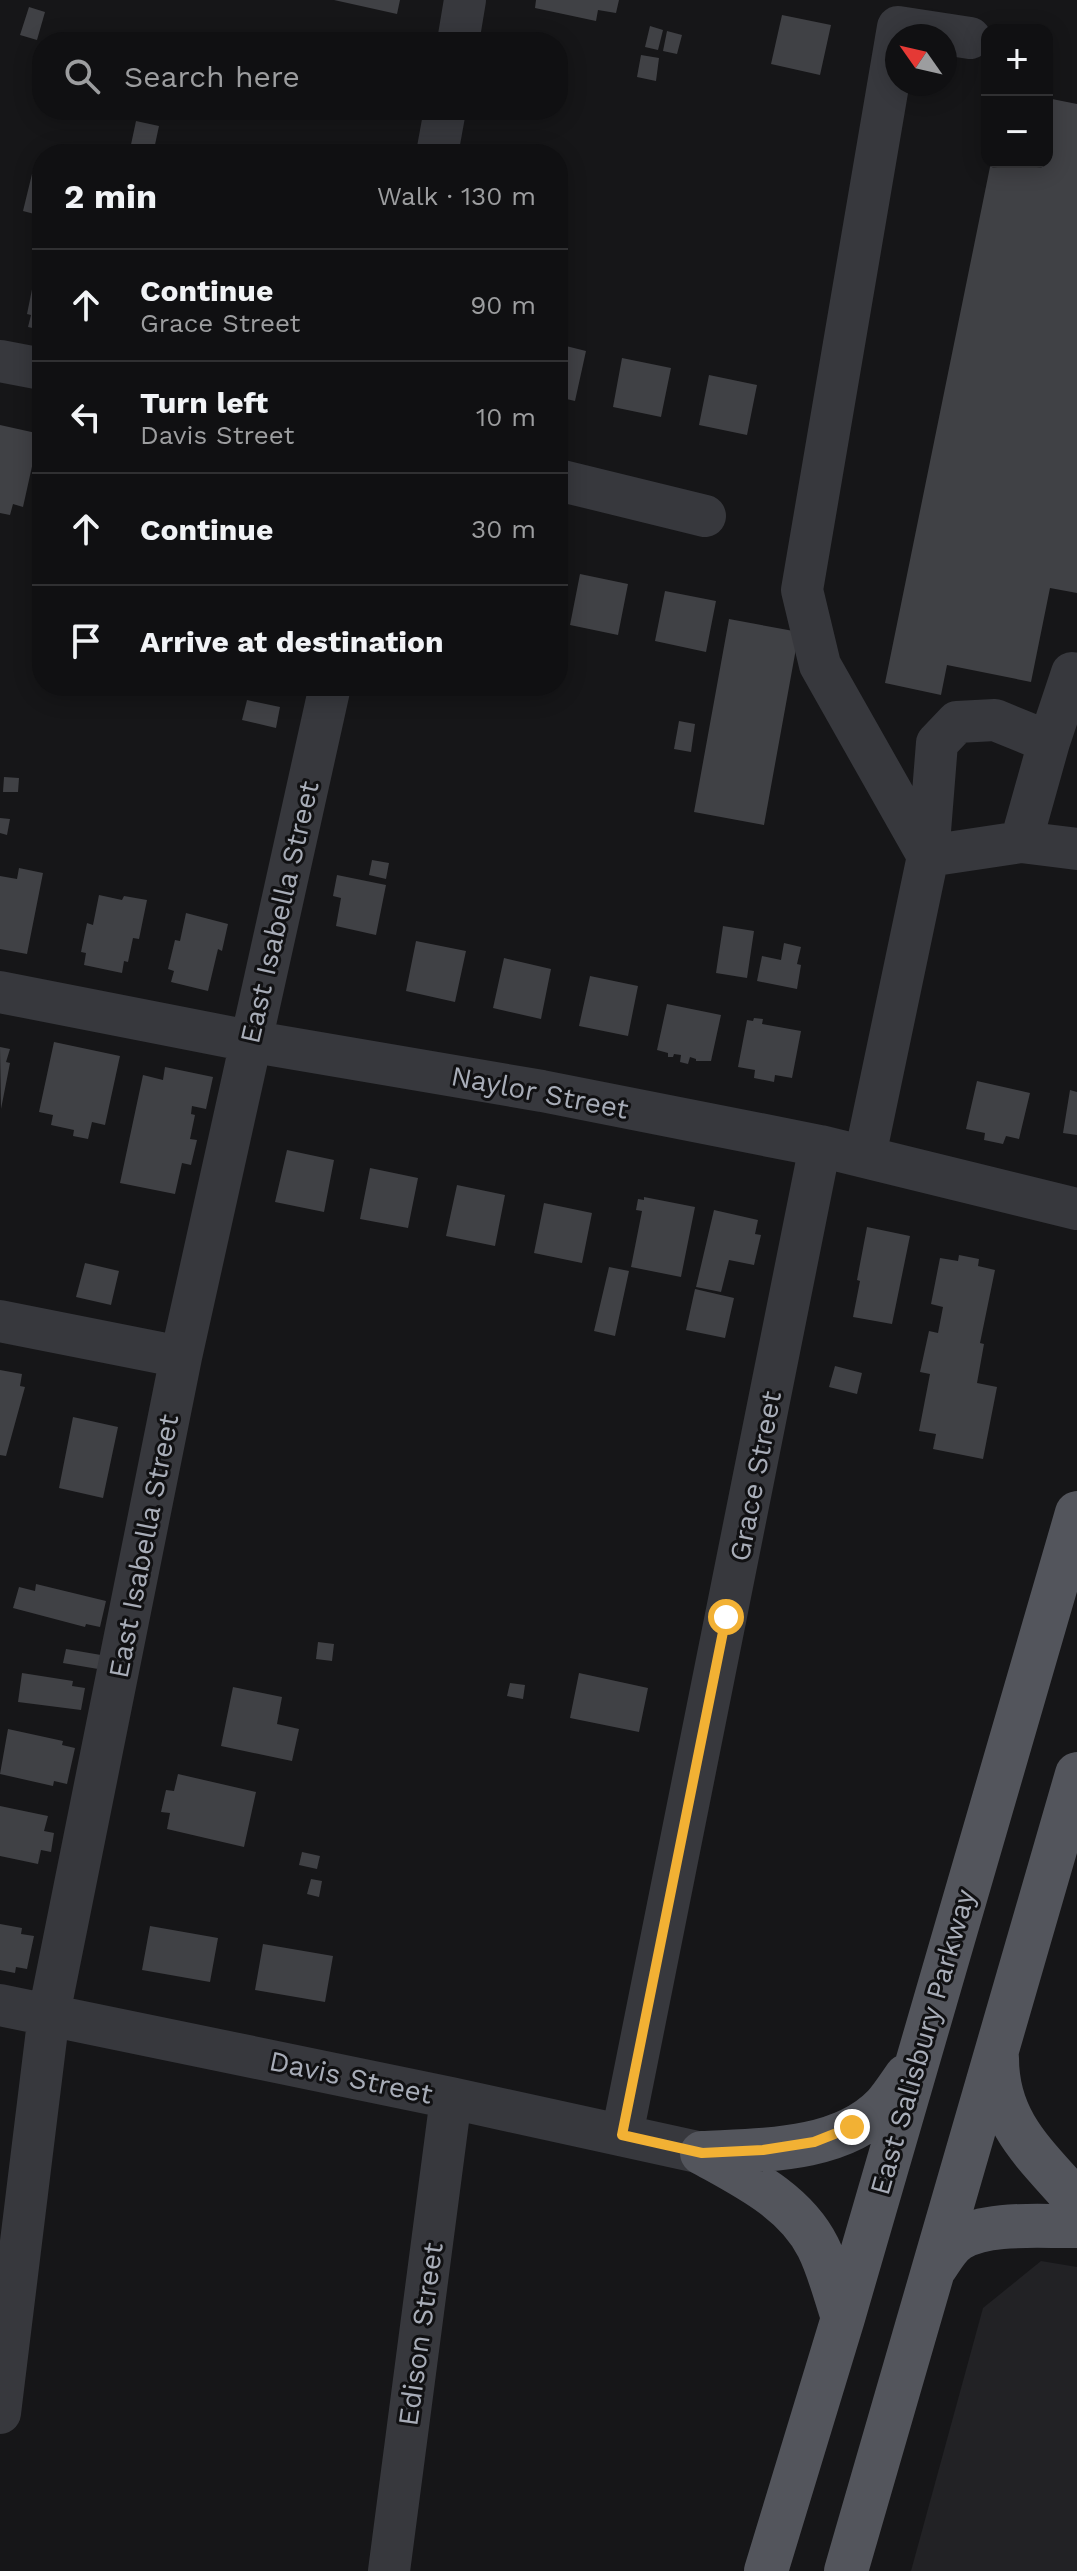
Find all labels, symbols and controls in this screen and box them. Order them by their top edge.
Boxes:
north arrow [885,24,957,96]
map controls [981,24,1053,168]
button: + [981,24,1053,96]
search box [32,32,568,120]
icon: search [60,54,104,98]
text: Search here [124,59,300,94]
button: − [981,96,1053,168]
text: 2 min [64,176,157,216]
text: Walk · 130 m [377,181,536,211]
text: Continue [140,273,273,308]
icon: ahead [64,283,108,327]
text: 90 m [470,290,536,320]
text: Grace Street [140,308,300,338]
text: Turn left [140,385,268,420]
icon: left [64,395,108,439]
text: 10 m [476,402,536,432]
text: Davis Street [140,420,294,450]
icon: ahead [64,507,108,551]
text: Continue [140,512,273,547]
text: 30 m [471,514,536,544]
icon: arrive [64,619,108,663]
text: Arrive at destination [140,624,444,659]
street label: East Isabella Street [233,777,326,1047]
street label: Naylor Street [448,1059,632,1126]
street label: Grace Street [723,1388,788,1564]
street label: East Isabella Street [102,1411,185,1681]
route start [708,1599,744,1635]
street label: East Salisbury Parkway [863,1885,982,2199]
street label: Davis Street [266,2044,436,2111]
route end [834,2109,870,2145]
street label: Edison Street [391,2240,450,2428]

